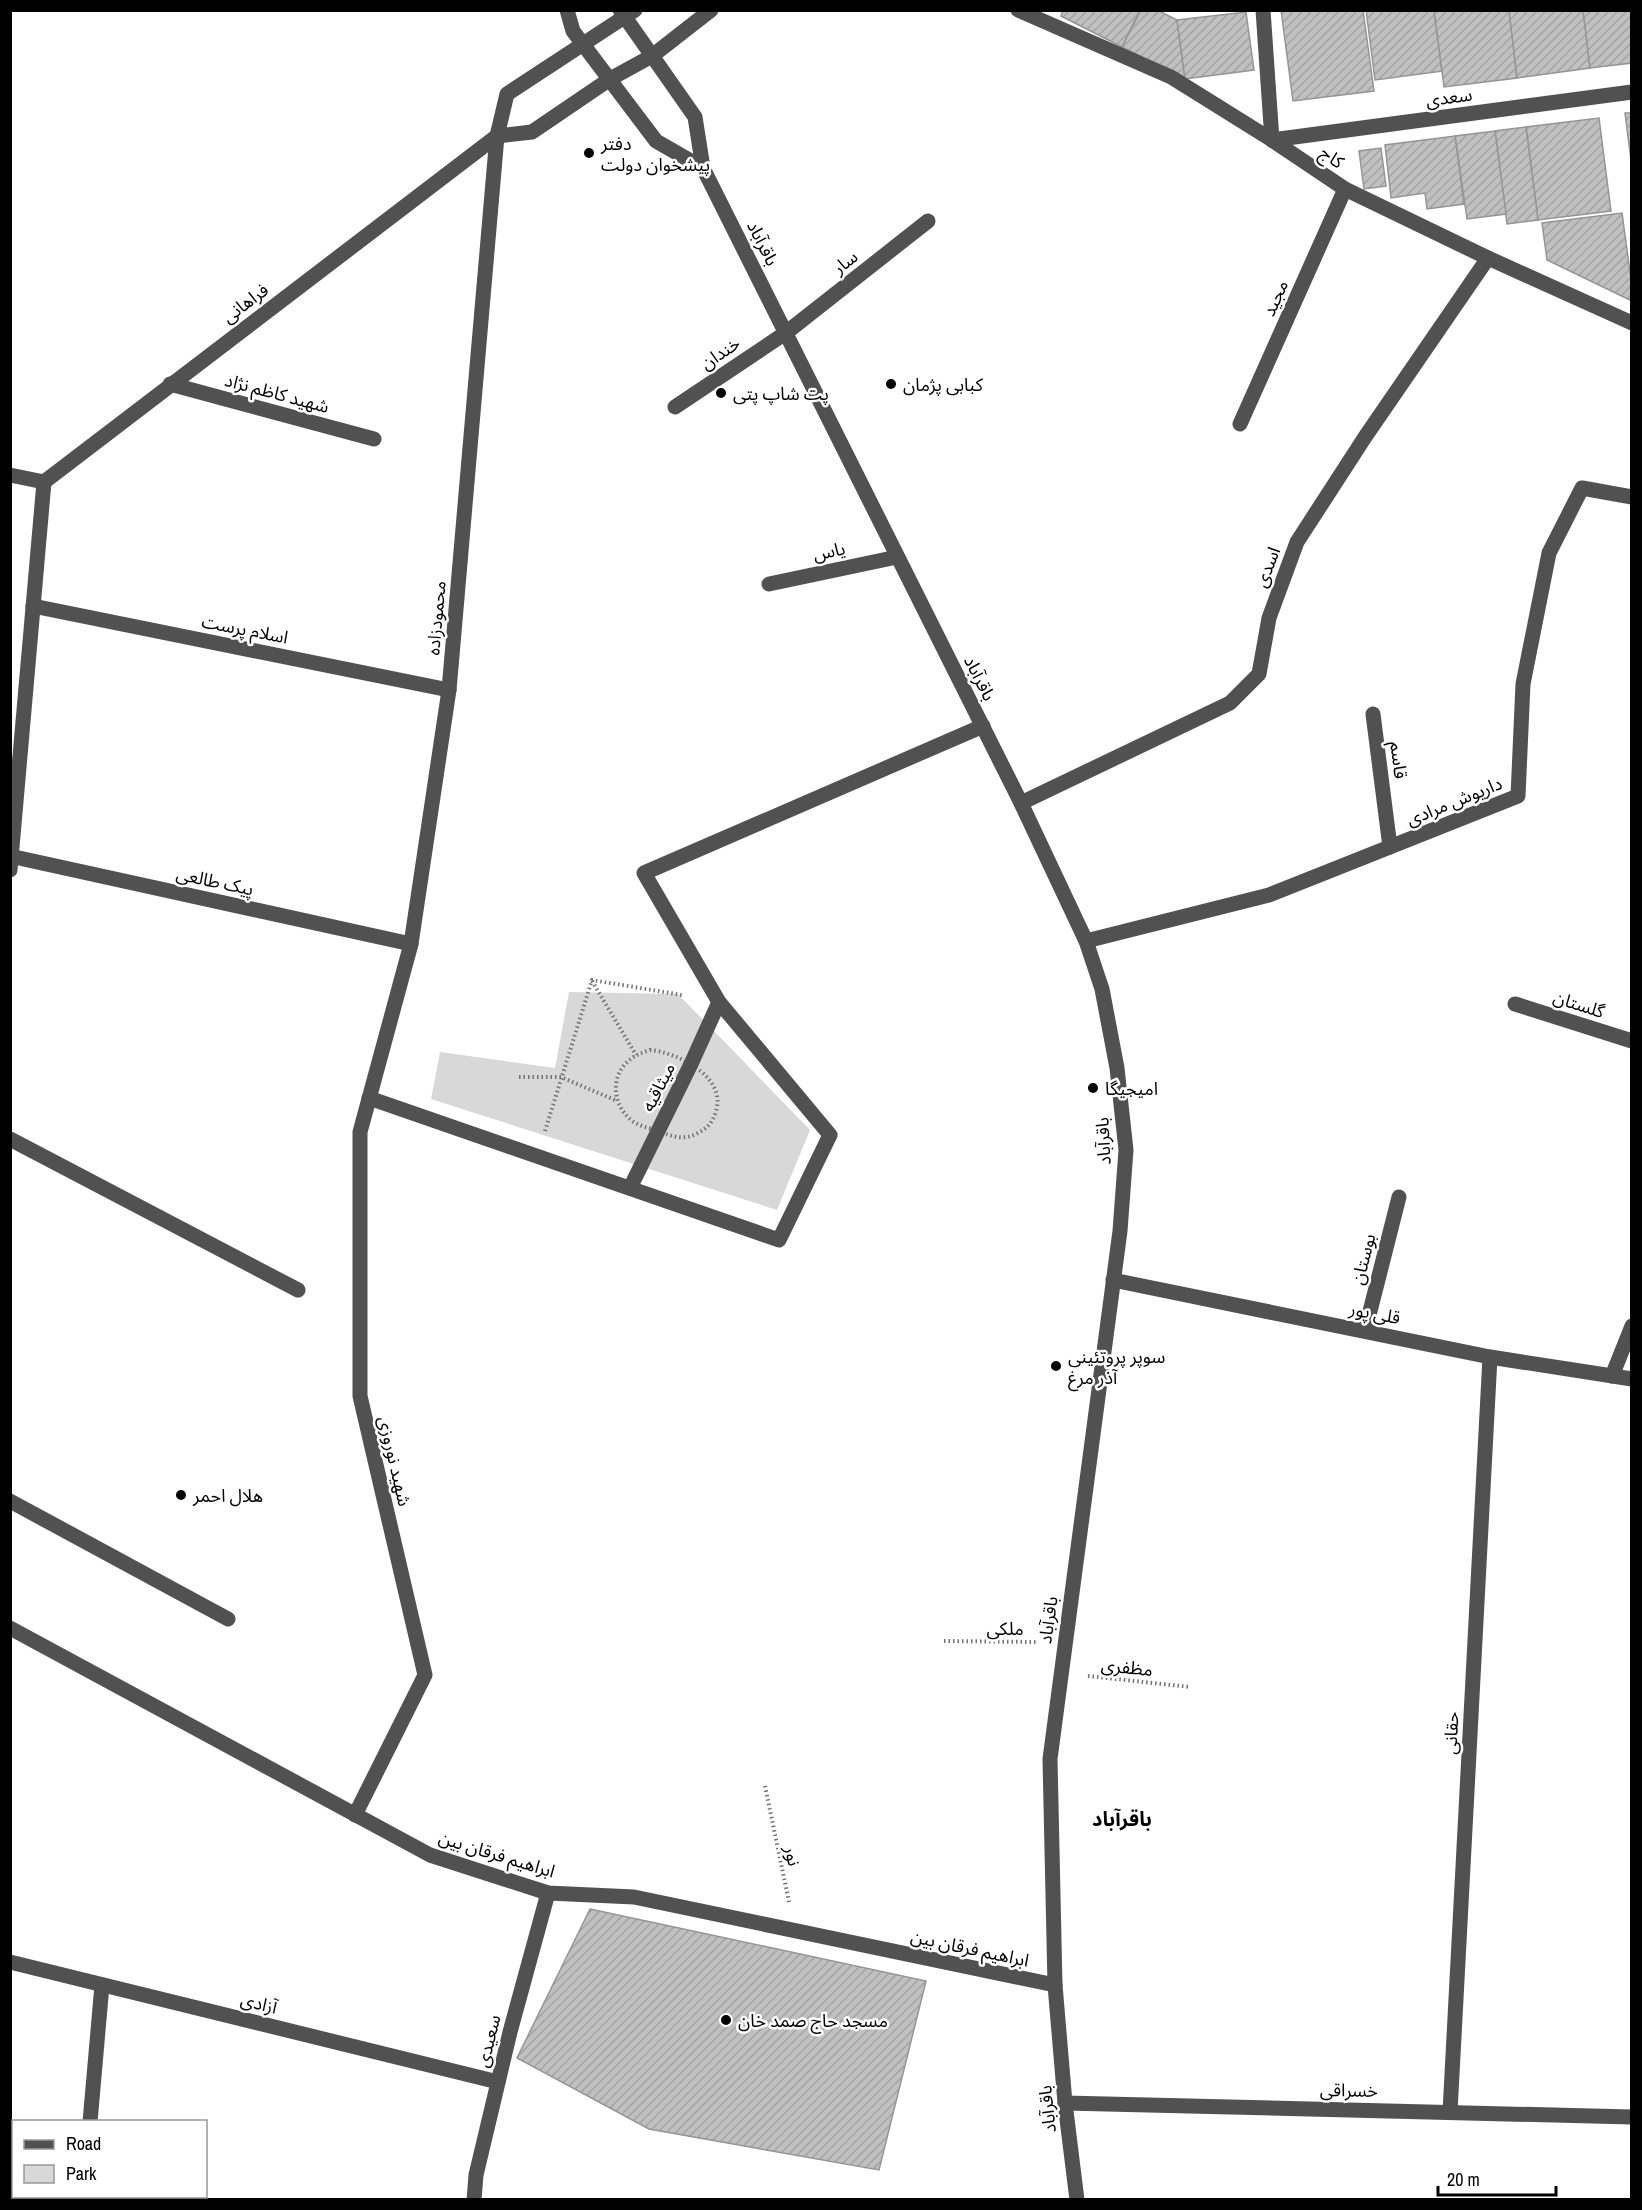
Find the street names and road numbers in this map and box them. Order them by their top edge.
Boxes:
street label: سعدی [1424,81,1474,113]
street label: کاج [1314,140,1349,175]
street label: باقرآباد [741,216,785,270]
street label: سار [826,244,863,280]
street label: مجید [1256,276,1294,320]
street label: فراهانی [216,277,274,329]
street label: خندان [695,331,745,375]
street label: شهید کاظم نژاد [222,367,332,420]
street label: یاس [811,535,847,567]
street label: اسدی [1248,543,1286,591]
street label: محمودزاده [420,580,452,656]
street label: اسلام پرست [199,608,290,652]
street label: باقرآباد [958,651,1002,705]
street label: قاسم [1383,740,1414,780]
street label: داریوش مرادی [1402,770,1506,832]
street label: پیک طالعی [174,861,256,901]
street label: گلستان [1550,984,1608,1024]
street label: میثاقیه [635,1058,681,1116]
street label: باقرآباد [1089,1117,1117,1165]
street label: بوستان [1345,1231,1381,1287]
street label: قلی پور [1346,1296,1403,1330]
street label: شهید نوروزی [372,1413,418,1509]
street label: باقرآباد [1032,1595,1064,1645]
street label: ملکی [986,1616,1024,1641]
street label: مظفری [1100,1652,1154,1682]
street label: حقانی [1437,1711,1465,1755]
street label: ابراهیم فرقان بین [435,1824,558,1885]
street label: نور [778,1843,807,1868]
street label: ابراهیم فرقان بین [908,1923,1031,1974]
street label: آزادی [238,1986,281,2020]
street label: سعیدی [469,2012,507,2070]
street label: خسراقی [1320,2077,1378,2103]
street label: باقرآباد [1032,2084,1062,2134]

